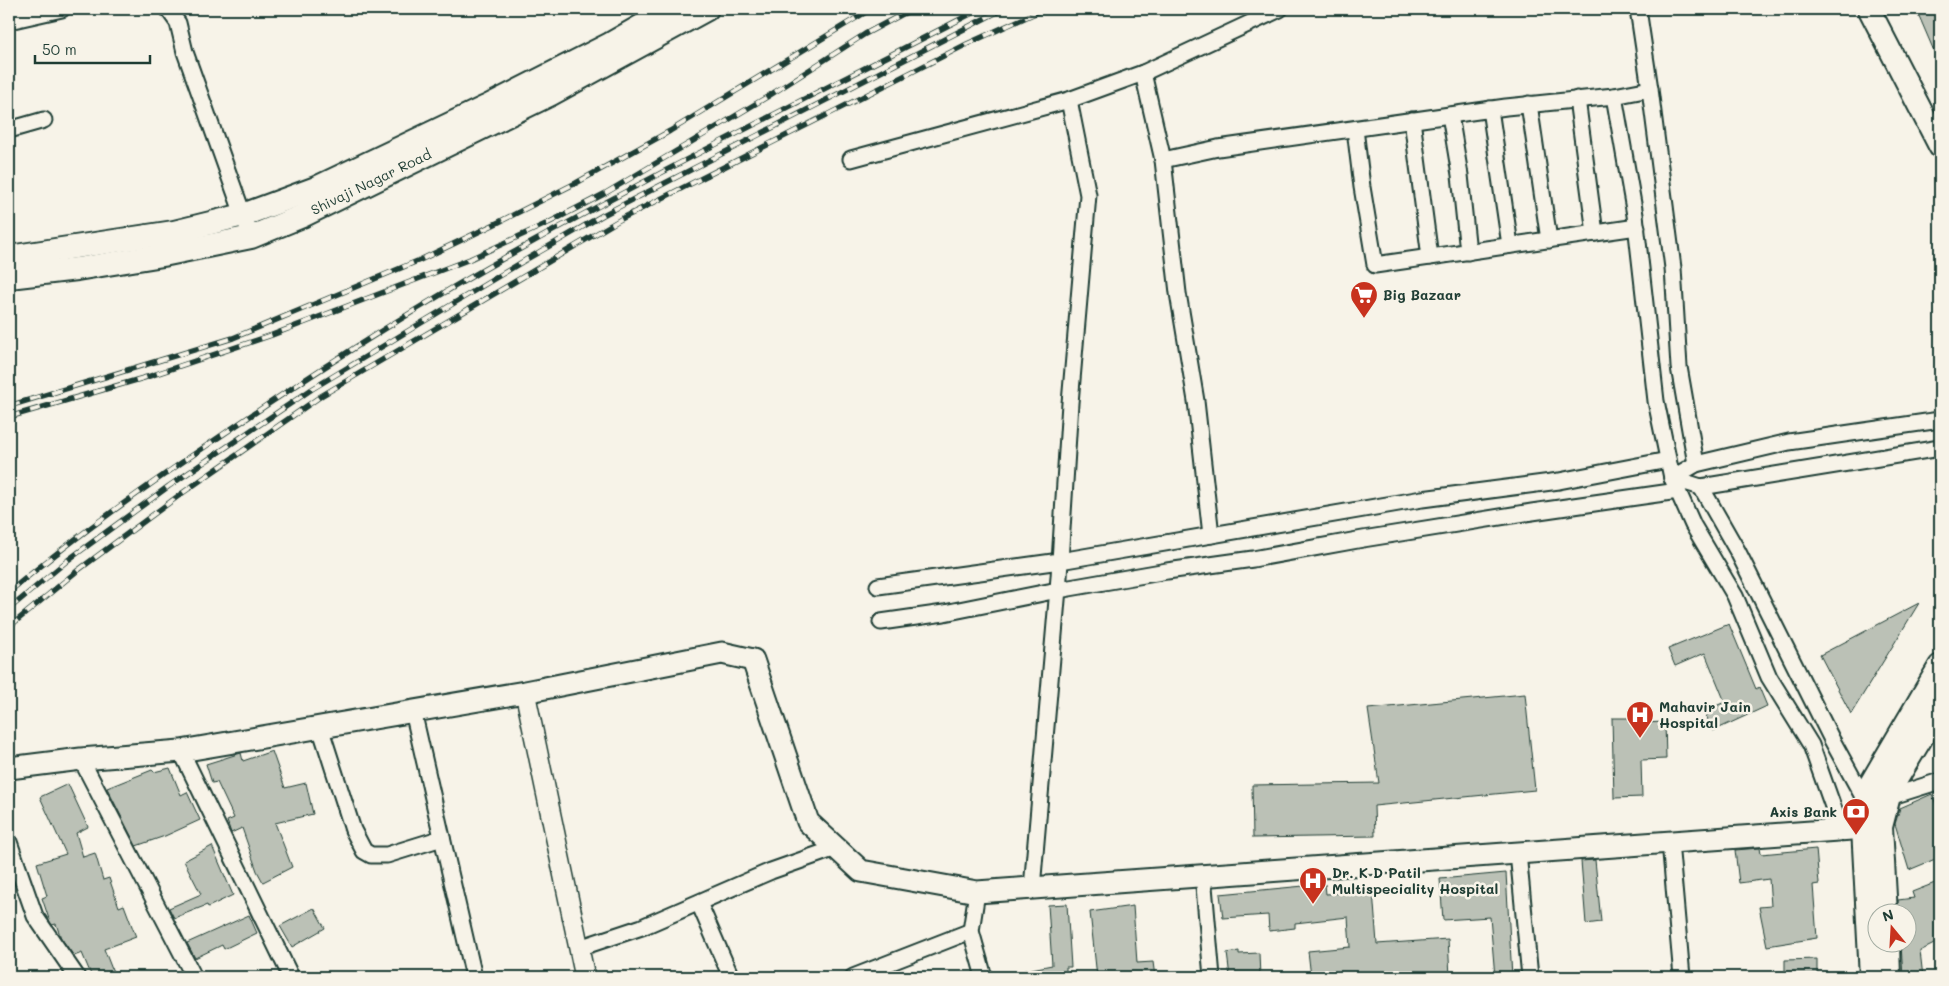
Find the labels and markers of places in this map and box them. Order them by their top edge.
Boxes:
supermarket icon: Big Bazaar [1349,280,1379,319]
place label: Big Bazaar [1383,285,1461,304]
place label: Mahavir Jain Hospital [1659,697,1751,732]
hospital icon: Mahavir Jain Hospital [1625,700,1655,739]
bank icon: Axis Bank [1841,797,1871,836]
place label: Axis Bank [1769,802,1837,821]
place label: Dr. K D Patil Multispeciality Hospital [1332,863,1498,898]
hospital icon: Dr. K D Patil Multispeciality Hospital [1298,866,1328,905]

